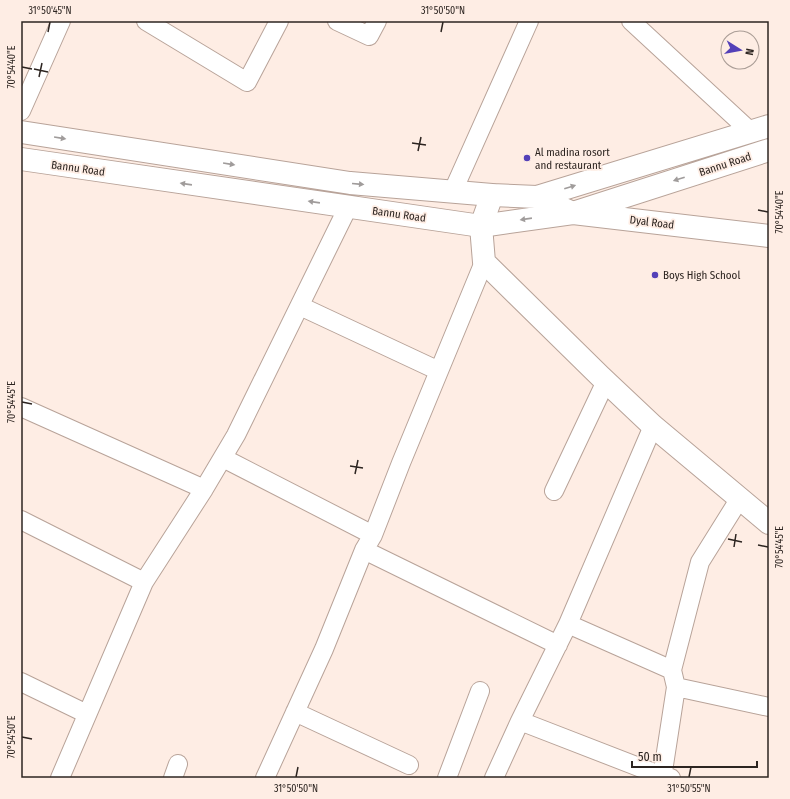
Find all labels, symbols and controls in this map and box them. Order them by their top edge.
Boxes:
text: 31°50'45"N [28,5,72,17]
text: 31°50'50"N [421,5,465,17]
north arrow [720,30,760,70]
text: 70°54'40"E [6,45,18,88]
text: N [742,47,756,56]
one-way arrow [53,135,66,141]
place label: Al madina rosort and restaurant [535,146,610,172]
street label: Bannu Road [697,150,753,179]
marker: Al madina rosort and restaurant [522,153,532,163]
street label: Bannu Road [50,158,106,179]
one-way arrow [223,161,236,167]
one-way arrow [672,176,684,182]
one-way arrow [180,180,192,186]
one-way arrow [352,180,364,187]
one-way arrow [564,184,576,190]
text: 70°54'40"E [774,190,786,233]
one-way arrow [308,199,321,205]
street label: Bannu Road [371,204,427,225]
street label: Dyal Road [629,213,675,232]
one-way arrow [520,216,532,222]
place label: Boys High School [663,269,740,282]
marker: Boys High School [650,270,660,280]
text: 70°54'45"E [6,381,18,423]
text: 70°54'45"E [774,526,786,568]
text: 70°54'50"E [6,715,18,758]
scale bar [632,743,757,769]
text: 50 m [638,750,662,764]
text: 31°50'50"N [274,783,318,795]
text: 31°50'55"N [667,783,711,795]

